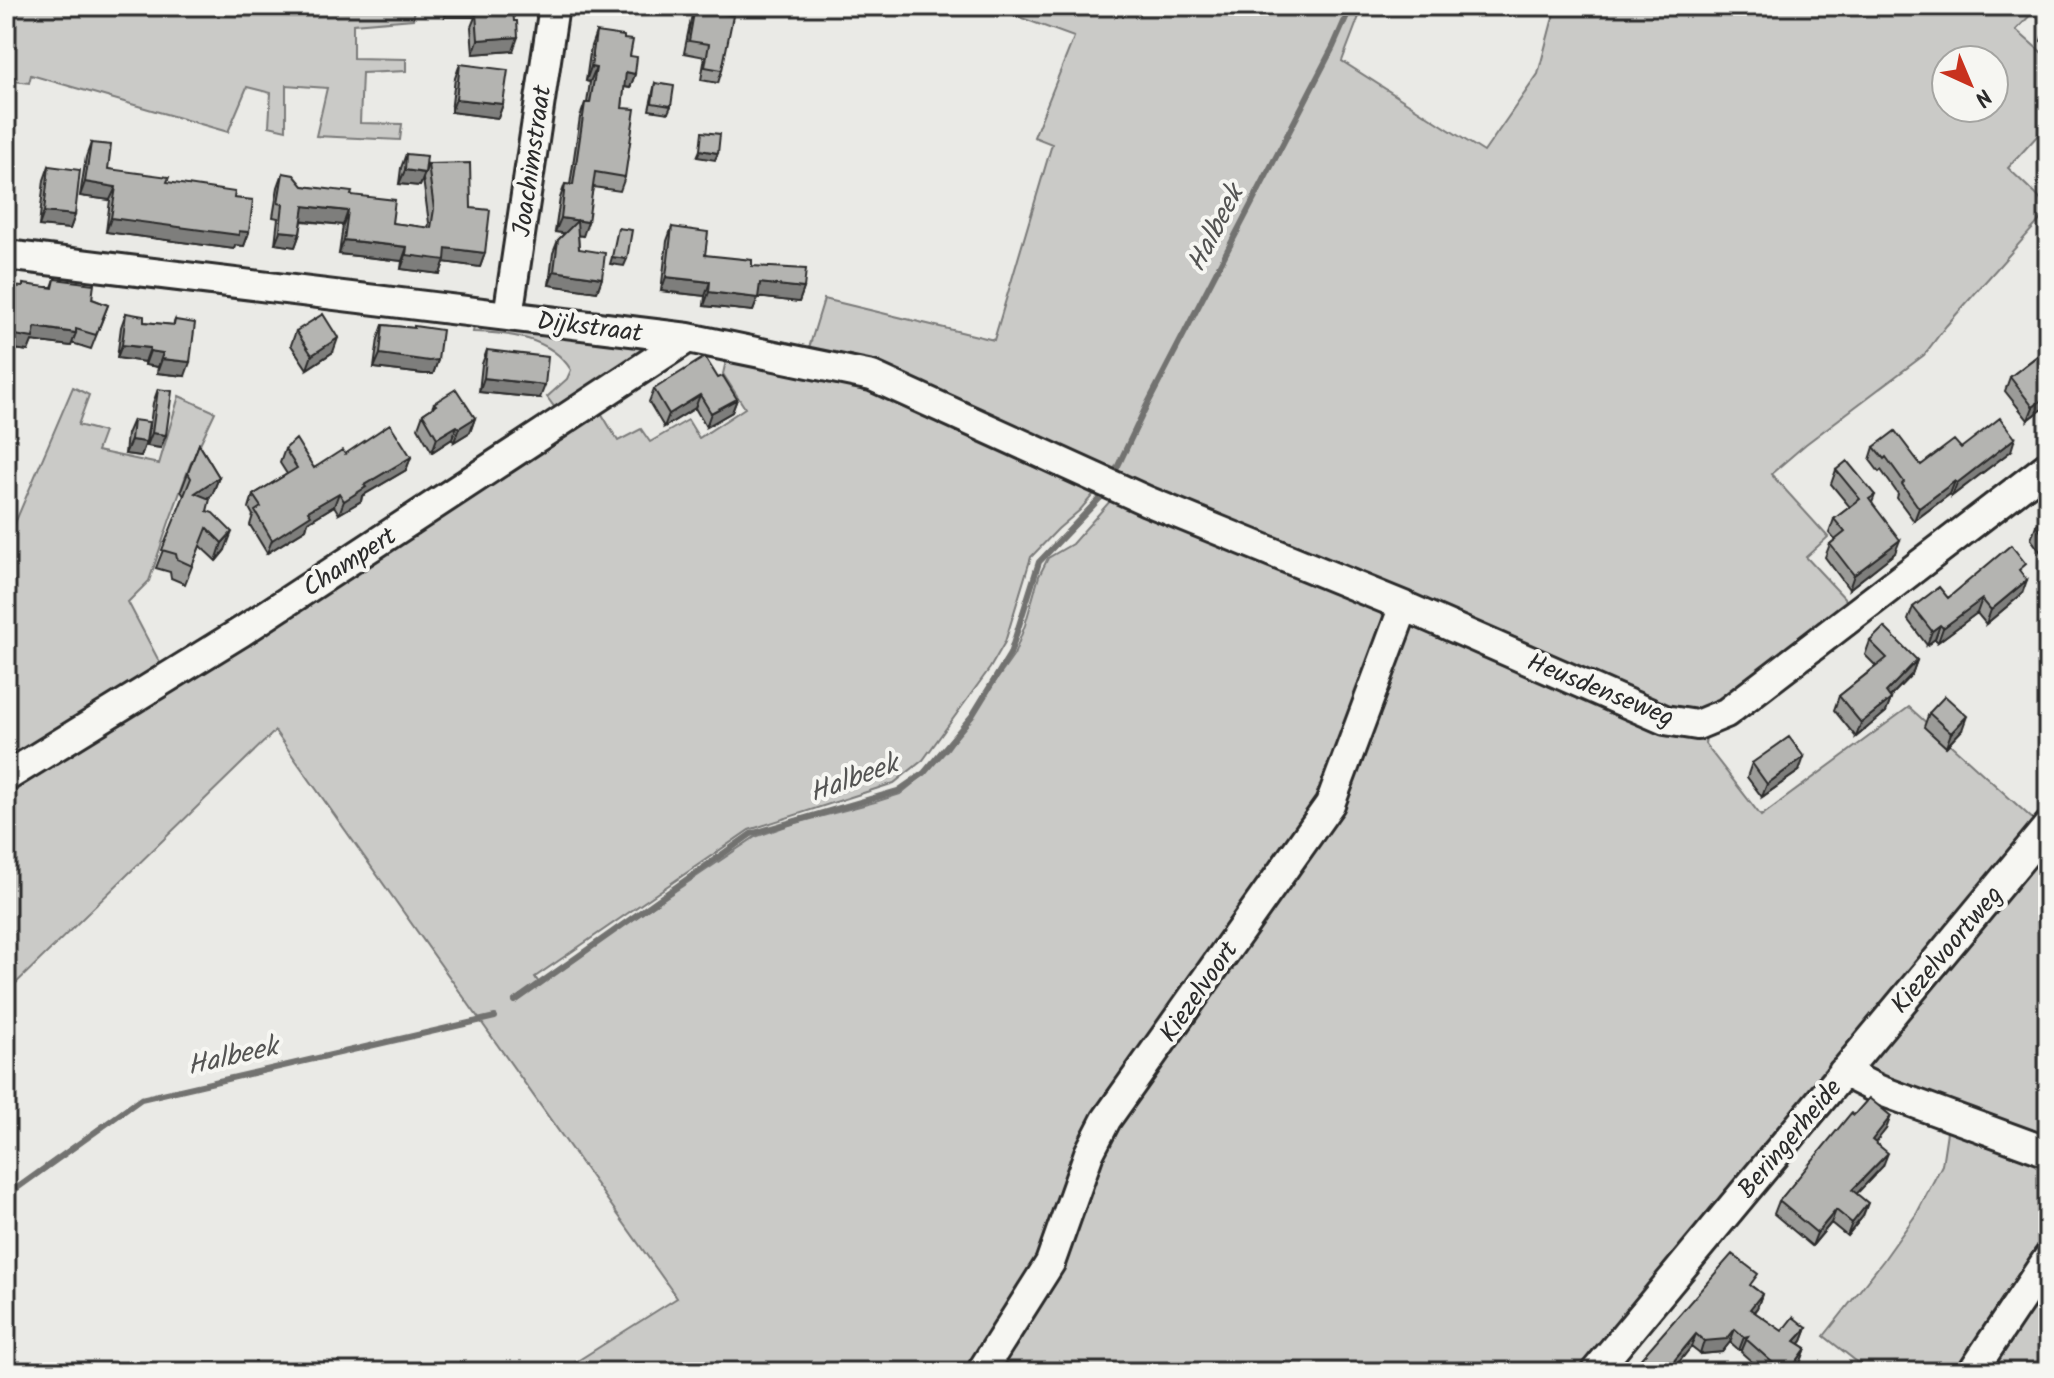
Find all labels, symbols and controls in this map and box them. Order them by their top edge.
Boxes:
north arrow [1930,44,2010,124]
text: N [1965,79,1999,114]
street label: Joachimstraat [502,82,565,240]
water label: Halbeek [1175,175,1259,280]
street label: Dijkstraat [535,301,646,355]
street label: Champert [295,516,406,609]
street label: Heusdenseweg [1520,642,1680,739]
water label: Halbeek [803,741,908,816]
street label: Kiezelvoortweg [1881,876,2014,1024]
street label: Kiezelvoort [1149,932,1251,1052]
water label: Halbeek [183,1024,286,1090]
street label: Beringerheide [1727,1070,1854,1209]

